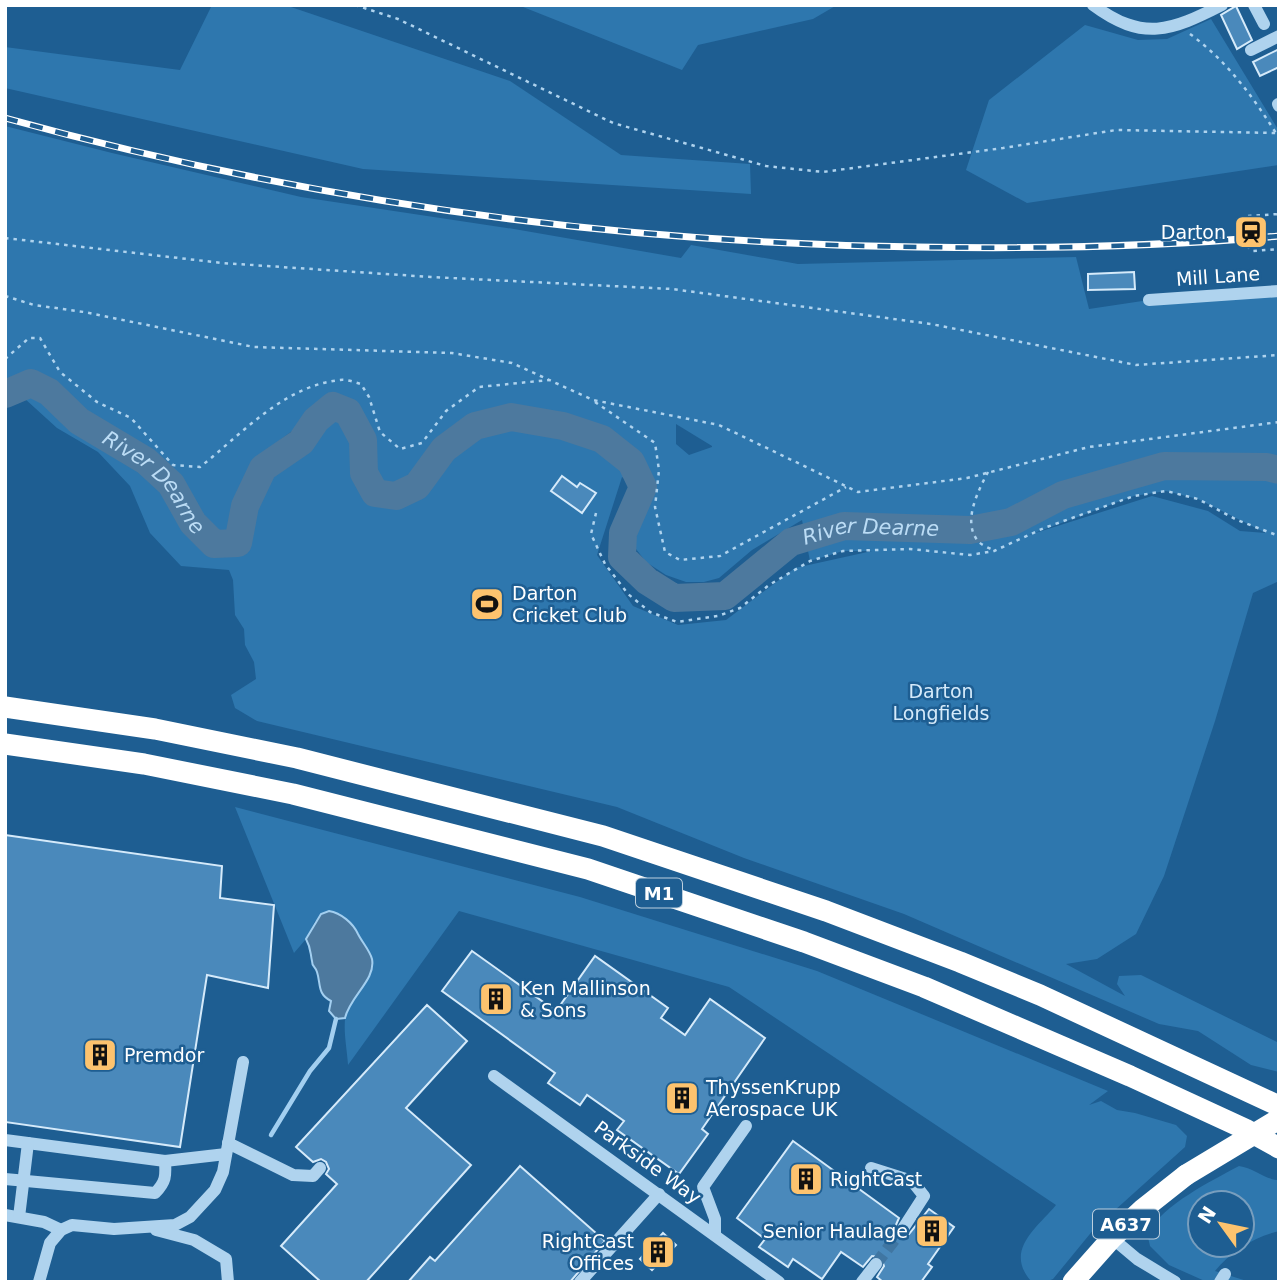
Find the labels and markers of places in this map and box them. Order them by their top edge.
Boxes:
station icon: Darton [1232,213,1270,251]
place label: Darton [1161,221,1226,243]
place label: Darton Cricket Club [512,582,627,626]
sports icon: Darton Cricket Club [468,585,506,623]
place label: Ken Mallinson & Sons [520,977,651,1021]
building icon: Ken Mallinson & Sons [477,980,515,1018]
building icon: Premdor [81,1036,119,1074]
place label: Premdor [124,1044,204,1066]
place label: ThyssenKrupp Aerospace UK [705,1076,841,1120]
building icon: ThyssenKrupp Aerospace UK [663,1079,701,1117]
building icon: RightCast [787,1160,825,1198]
place label: RightCast [830,1168,922,1190]
building icon: Senior Haulage [913,1212,951,1250]
place label: Senior Haulage [763,1220,908,1242]
place label: RightCast Offices [542,1230,634,1274]
building icon: RightCast Offices [639,1233,677,1271]

